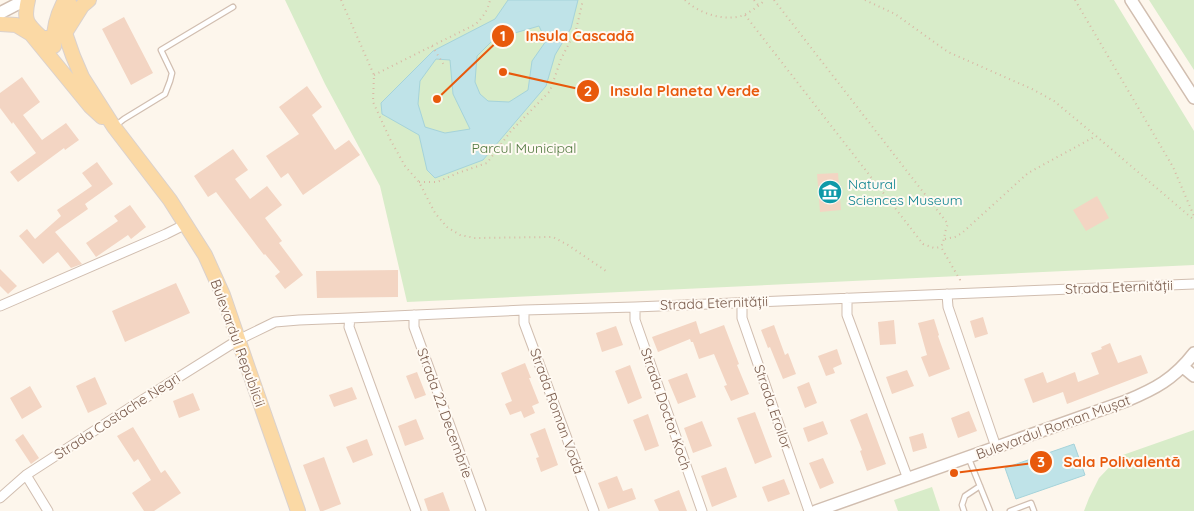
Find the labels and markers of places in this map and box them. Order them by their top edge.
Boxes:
callout: Insula Cascadă [491,21,644,51]
callout: Insula Planeta Verde [575,76,770,106]
place label: Natural Sciences Museum [848,175,962,209]
museum icon: Natural Sciences Museum [817,179,843,205]
callout: Sala Polivalentă [1028,447,1190,477]

